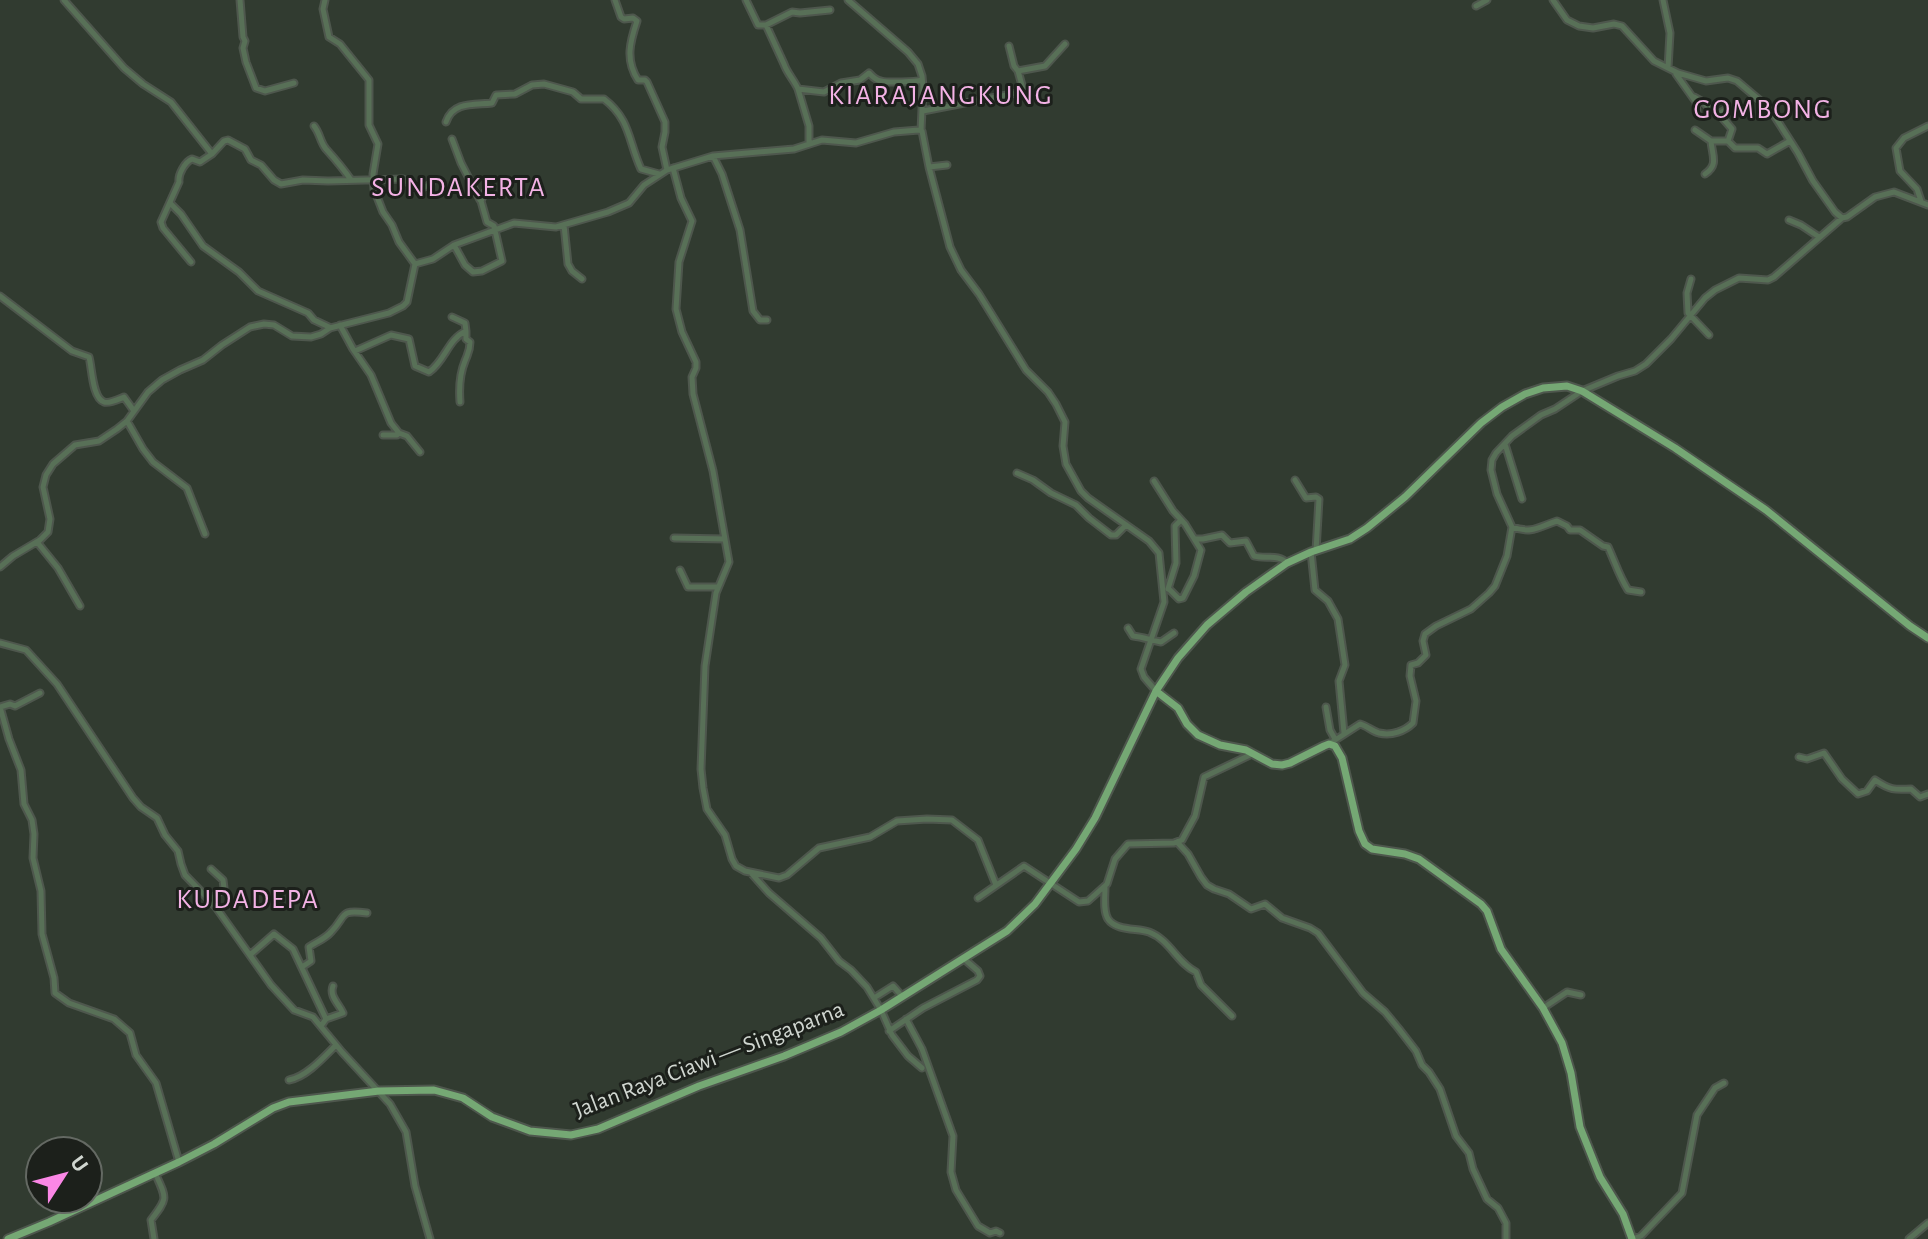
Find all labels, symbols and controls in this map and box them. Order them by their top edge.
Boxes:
district label: KIARAJANGKUNG [828,82,1054,110]
district label: GOMBONG [1694,96,1832,124]
district label: SUNDAKERTA [371,174,547,202]
district label: KUDADEPA [176,886,320,914]
street label: Jalan Raya Ciawi — Singaparna [571,997,847,1123]
north arrow [24,1135,104,1215]
text: U [66,1152,92,1176]

